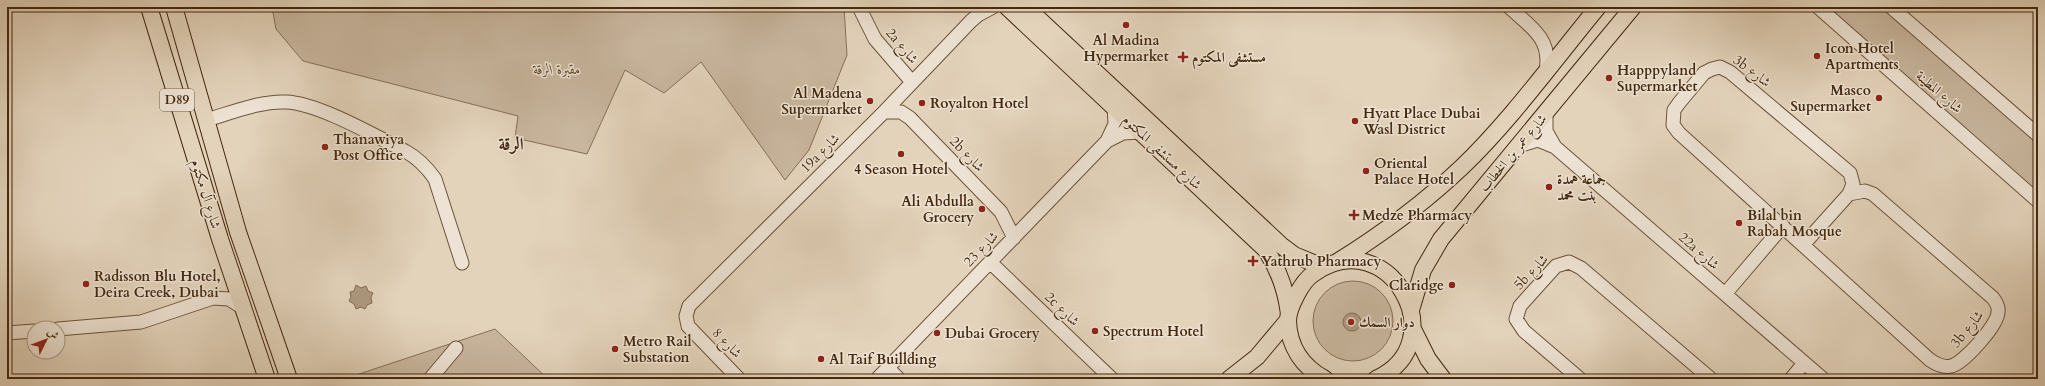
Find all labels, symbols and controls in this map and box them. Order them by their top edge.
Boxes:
marker: Al Madina Hypermarket [1121,20,1131,30]
street label: 2a شارع [880,24,923,69]
place label: Al Madina Hypermarket [1083,31,1169,66]
place label: Icon Hotel Apartments [1825,39,1899,74]
place label: مستشفى المكتوم [1192,48,1266,70]
marker: مستشفى المكتوم [1177,51,1189,63]
street label: 3b شارع [1728,51,1775,93]
marker: Icon Hotel Apartments [1812,51,1822,61]
park label: مقبرة الرقة [531,60,581,79]
place label: Happpyland Supermarket [1617,61,1698,96]
street label: شارع المطينة [1910,66,1966,119]
marker: Happpyland Supermarket [1604,73,1614,83]
place label: Masco Supermarket [1790,81,1871,116]
place label: Al Madena Supermarket [781,84,862,119]
road number: D89 [160,89,194,111]
marker: Masco Supermarket [1874,93,1884,103]
place label: Royalton Hotel [930,94,1029,113]
marker: Al Madena Supermarket [865,96,875,106]
marker: Royalton Hotel [917,98,927,108]
place label: Hyatt Place Dubai Wasl District [1362,104,1481,139]
street label: شارع مستشفى المكتوم [1116,110,1206,196]
street label: شارع عمر بن الخطاب [1475,110,1553,197]
marker: Hyatt Place Dubai Wasl District [1350,116,1360,126]
street label: 19a شارع [796,129,845,178]
place label: Thanawiya Post Office [333,130,404,165]
district label: الرقة [498,132,524,157]
street label: 2b شارع [944,132,989,177]
marker: Thanawiya Post Office [320,142,330,152]
marker: 4 Season Hotel [896,149,906,159]
place label: Oriental Palace Hotel [1374,154,1454,189]
street label: شارع آل مكتوم [184,157,226,232]
place label: 4 Season Hotel [854,160,948,179]
marker: Oriental Palace Hotel [1361,166,1371,176]
place label: جماعة همدة بنت محمد [1557,170,1606,205]
marker: جماعة همدة بنت محمد [1544,182,1554,192]
place label: Ali Abdulla Grocery [901,192,974,227]
marker: Ali Abdulla Grocery [977,204,987,214]
place label: Medze Pharmacy [1362,206,1472,225]
place label: Bilal bin Rabah Mosque [1747,206,1842,241]
marker: Medze Pharmacy [1349,210,1359,220]
marker: Bilal bin Rabah Mosque [1734,218,1744,228]
street label: شارع 23 [959,227,1004,272]
street label: 22a شارع [1673,228,1724,276]
street label: 5b شارع [1509,250,1554,295]
place label: Yathrub Pharmacy [1261,252,1381,271]
marker: Yathrub Pharmacy [1248,256,1258,266]
place label: Radisson Blu Hotel, Deira Creek, Dubai [94,267,221,302]
place label: Claridge [1389,276,1444,295]
marker: Radisson Blu Hotel, Deira Creek, Dubai [81,279,91,289]
marker: Claridge [1447,280,1457,290]
street label: 2c شارع [1039,288,1084,332]
street label: 3b شارع [1946,306,1989,353]
place label: دوار السمك [1359,313,1415,332]
marker: دوار السمك [1346,317,1356,327]
north arrow [26,320,66,360]
place label: Spectrum Hotel [1103,322,1204,341]
street label: شارع 8 [706,324,746,364]
place label: Dubai Grocery [945,324,1040,343]
text: ش [44,325,62,343]
marker: Spectrum Hotel [1090,326,1100,336]
marker: Dubai Grocery [932,328,942,338]
place label: Metro Rail Substation [623,332,692,367]
marker: Metro Rail Substation [610,344,620,354]
place label: Al Taif Buillding [829,350,937,369]
marker: Al Taif Buillding [816,354,826,364]

